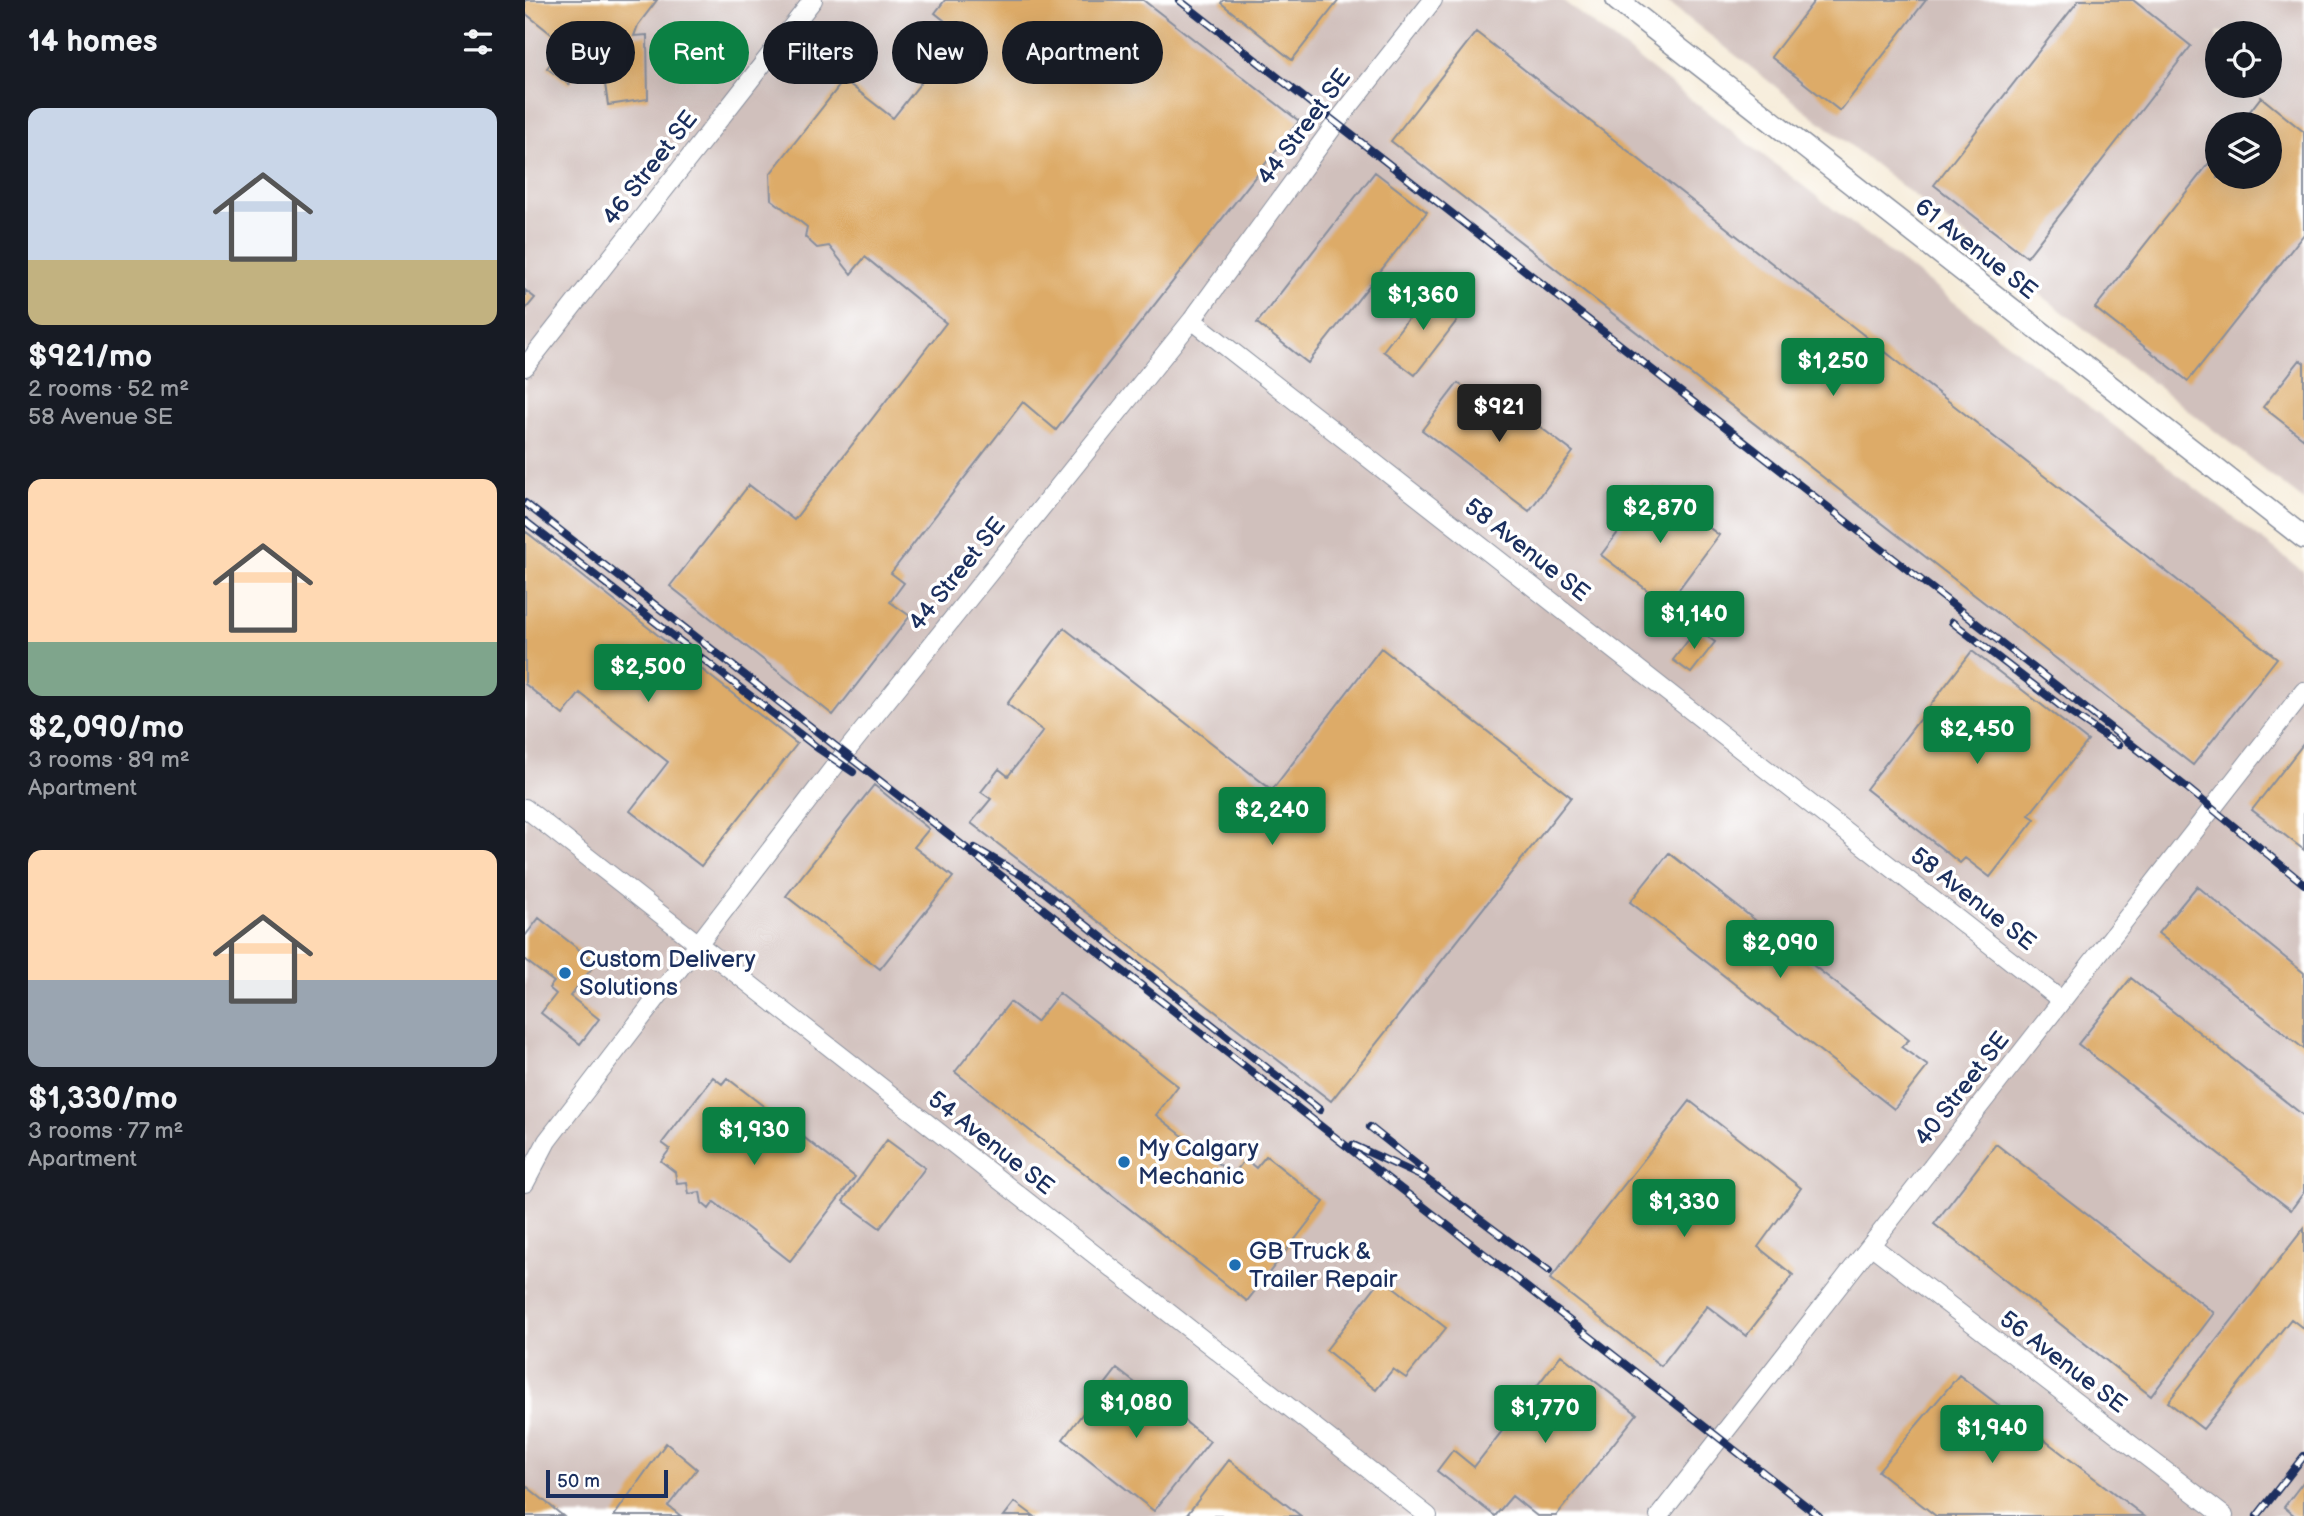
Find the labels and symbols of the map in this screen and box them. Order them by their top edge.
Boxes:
street label: 44 Street SE [1251,63,1357,191]
street label: 46 Street SE [596,105,704,231]
street label: 61 Avenue SE [1909,192,2043,306]
pin: $1,360 [1366,272,1480,332]
pin: $1,250 [1776,338,1890,398]
pin: $921 [1458,384,1540,444]
pin: $2,870 [1603,486,1717,545]
street label: 58 Avenue SE [1459,492,1595,608]
street label: 44 Street SE [902,511,1012,637]
pin: $1,140 [1637,592,1751,651]
pin: $2,500 [591,644,705,704]
pin: $2,450 [1920,706,2034,766]
pin: $2,240 [1215,788,1329,847]
street label: 58 Avenue SE [1905,841,2041,957]
pin: $2,090 [1723,920,1837,980]
place label: Custom Delivery Solutions [579,945,756,1002]
marker: Custom Delivery Solutions [557,965,573,981]
street label: 40 Street SE [1908,1026,2016,1152]
street label: 54 Avenue SE [922,1085,1060,1201]
pin: $1,930 [697,1108,811,1167]
place label: My Calgary Mechanic [1138,1134,1259,1191]
marker: My Calgary Mechanic [1116,1154,1132,1170]
pin: $1,330 [1627,1180,1741,1239]
place label: GB Truck & Trailer Repair [1249,1237,1398,1294]
marker: GB Truck & Trailer Repair [1227,1257,1243,1273]
street label: 56 Avenue SE [1994,1305,2132,1419]
pin: $1,080 [1079,1380,1193,1440]
pin: $1,770 [1488,1386,1602,1445]
pin: $1,940 [1935,1406,2049,1465]
scale bar [546,1467,669,1499]

